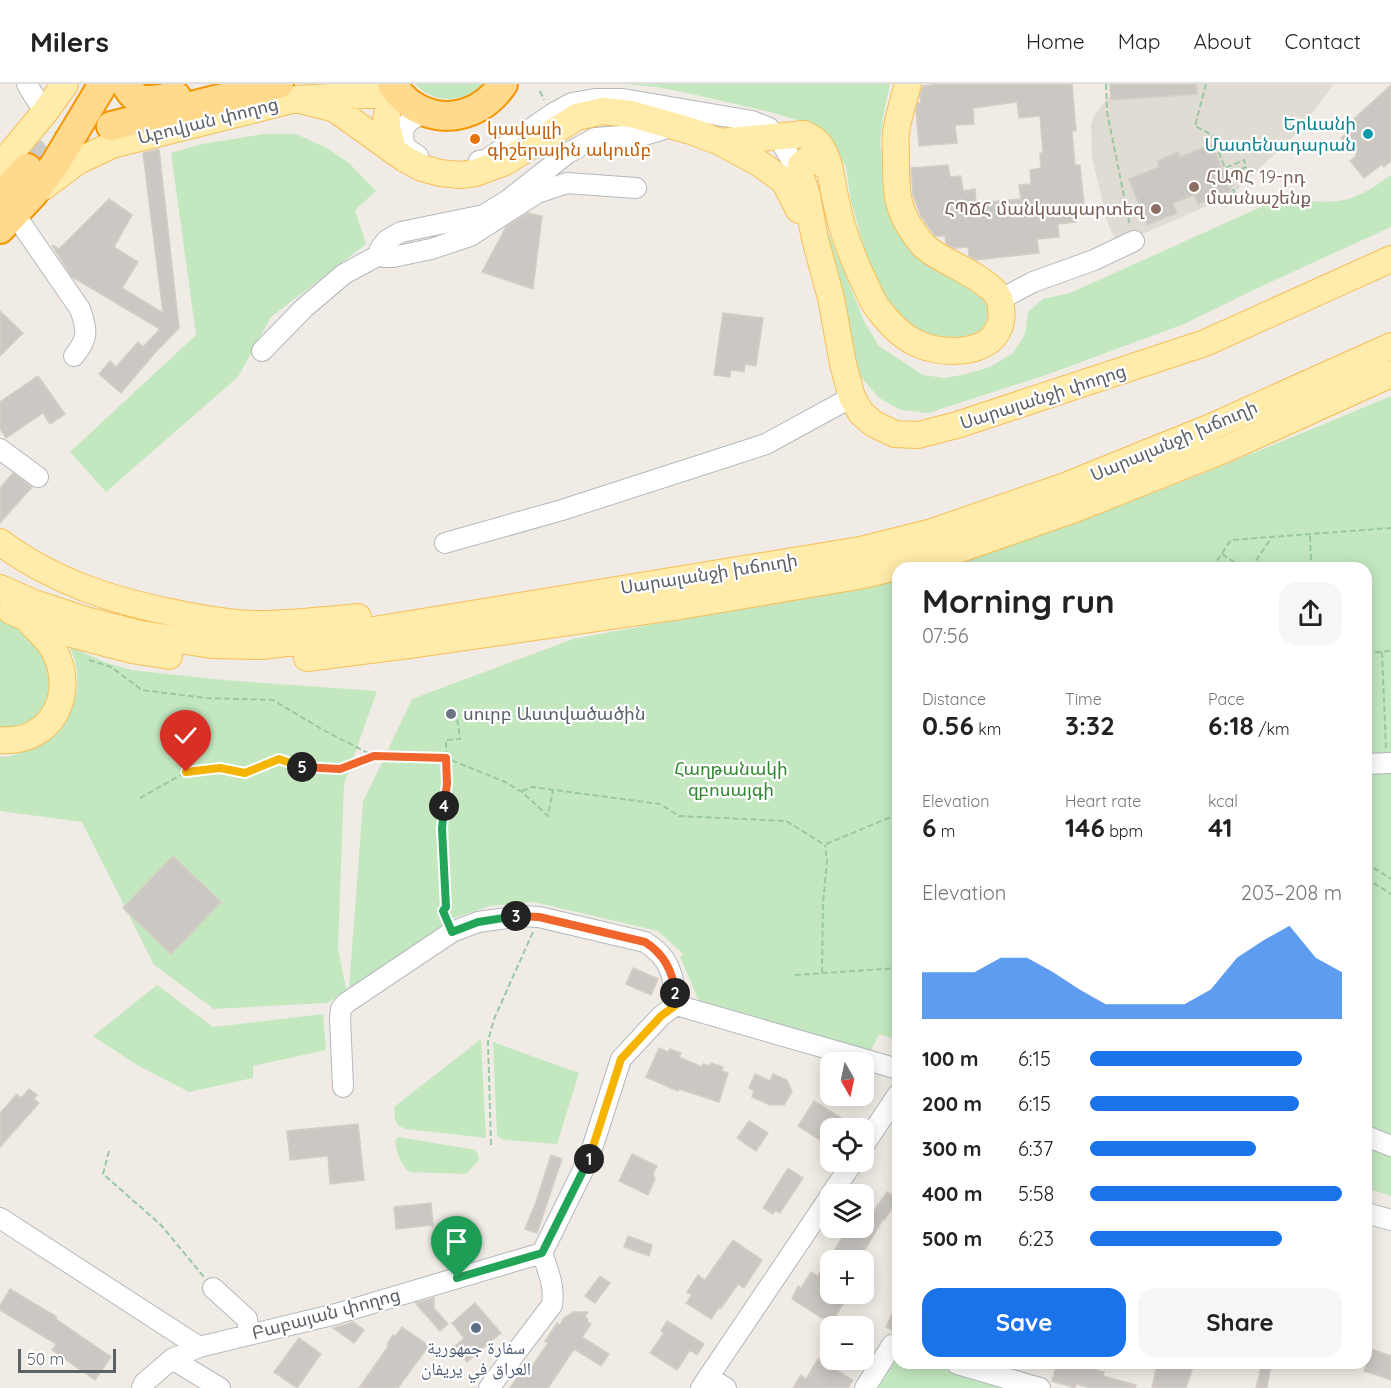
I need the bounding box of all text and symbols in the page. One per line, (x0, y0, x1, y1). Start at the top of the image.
text: Milers (30, 24, 109, 59)
text: Home (1026, 28, 1085, 54)
text: Map (1118, 28, 1161, 54)
text: About (1194, 28, 1252, 54)
text: Contact (1285, 28, 1361, 54)
street label: Աբովյան փողոց (135, 92, 281, 149)
place label: Երևանի Մատենադարան (1204, 112, 1356, 156)
place label: կավալլի գիշերային ակումբ (487, 117, 651, 161)
marker: Երևանի Մատենադարան (1361, 127, 1375, 141)
marker: կավալլի գիշերային ակումբ (468, 132, 482, 146)
place label: ՀԱՊՀ 19-րդ մասնաշենք (1206, 165, 1311, 209)
marker: ՀԱՊՀ 19-րդ մասնաշենք (1187, 180, 1201, 194)
place label: ՀՊՃՀ մանկապարտեզ (945, 197, 1145, 220)
marker: ՀՊՃՀ մանկապարտեզ (1149, 202, 1163, 216)
street label: Սարալանջի փողոց (957, 359, 1129, 434)
street label: Սարալանջի խճուղի (1087, 395, 1261, 486)
street label: Սարալանջի խճուղի (619, 548, 799, 599)
text: Morning run (922, 580, 1115, 621)
button: share (1279, 582, 1342, 645)
text: 07:56 (922, 623, 968, 648)
text: Distance (922, 689, 986, 709)
text: Time (1065, 689, 1102, 709)
text: Pace (1208, 689, 1244, 709)
place label: սուրբ Աստվածածին (463, 702, 646, 725)
marker: սուրբ Աստվածածին (444, 707, 458, 721)
text: 0.56 (922, 709, 974, 742)
text: 3:32 (1065, 709, 1115, 742)
text: 6:18 (1208, 709, 1254, 742)
pin (160, 710, 211, 772)
icon: check (169, 719, 202, 752)
text: km (974, 719, 1001, 739)
text: /km (1254, 719, 1290, 739)
pin: 5 (287, 752, 317, 782)
text: 5 (297, 757, 307, 777)
park label: Հաղթանակի զբոսայգի (674, 757, 788, 801)
pin: 4 (429, 791, 459, 821)
text: Elevation (922, 791, 989, 811)
text: Heart rate (1065, 791, 1141, 811)
text: kcal (1208, 791, 1238, 811)
text: 4 (439, 796, 449, 816)
text: 6 (922, 811, 936, 844)
text: 146 (1065, 811, 1105, 844)
text: 41 (1208, 811, 1233, 844)
text: m (936, 821, 955, 841)
text: bpm (1105, 821, 1143, 841)
text: Elevation (922, 880, 1006, 905)
text: 203–208 m (1241, 880, 1342, 905)
pin: 3 (501, 901, 531, 931)
text: 3 (512, 906, 520, 926)
pin: 2 (660, 978, 690, 1008)
text: 2 (670, 983, 680, 1003)
text: 100 m (922, 1046, 978, 1071)
text: 6:15 (1018, 1046, 1051, 1071)
north arrow (820, 1052, 874, 1106)
map controls (820, 1052, 874, 1370)
text: 200 m (922, 1091, 982, 1116)
text: 6:15 (1018, 1091, 1051, 1116)
button: locate (820, 1118, 874, 1172)
text: 300 m (922, 1136, 981, 1161)
text: 6:37 (1018, 1136, 1053, 1161)
pin: 1 (574, 1144, 604, 1174)
text: 1 (586, 1149, 592, 1169)
text: 400 m (922, 1181, 982, 1206)
text: 5:58 (1018, 1181, 1054, 1206)
button: layers (820, 1184, 874, 1238)
pin (431, 1216, 482, 1278)
icon: arrive (440, 1225, 473, 1258)
text: 500 m (922, 1226, 982, 1251)
text: 6:23 (1018, 1226, 1054, 1251)
button: + (820, 1250, 874, 1304)
street label: Բաբայան փողոց (249, 1283, 403, 1344)
button: Save (922, 1288, 1126, 1357)
button: Share (1138, 1288, 1342, 1357)
button: − (820, 1316, 874, 1370)
marker: سفارة جمهورية العراق في يريفان (469, 1321, 483, 1335)
place label: سفارة جمهورية العراق في يريفان (421, 1336, 531, 1384)
scale bar (18, 1346, 116, 1374)
text: 50 m (27, 1349, 64, 1369)

